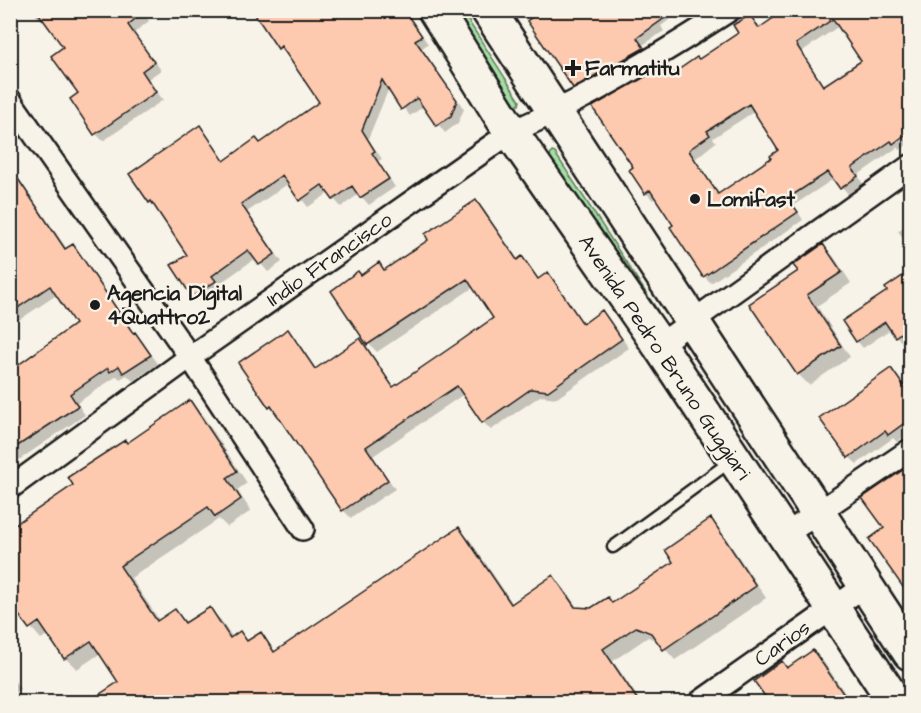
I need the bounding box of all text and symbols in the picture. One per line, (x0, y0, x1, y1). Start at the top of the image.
place label: Farmatitu (585, 54, 680, 83)
marker: Farmatitu (566, 61, 580, 75)
place label: Lomifast (707, 185, 796, 214)
marker: Lomifast (688, 192, 702, 206)
street label: Indio Francisco (261, 205, 398, 314)
street label: Avenida Pedro Bruno Guggiari (570, 229, 758, 487)
place label: Agencia Digital 4Quattro2 (107, 279, 243, 332)
marker: Agencia Digital 4Quattro2 (88, 298, 102, 312)
street label: Carios (748, 613, 816, 674)

